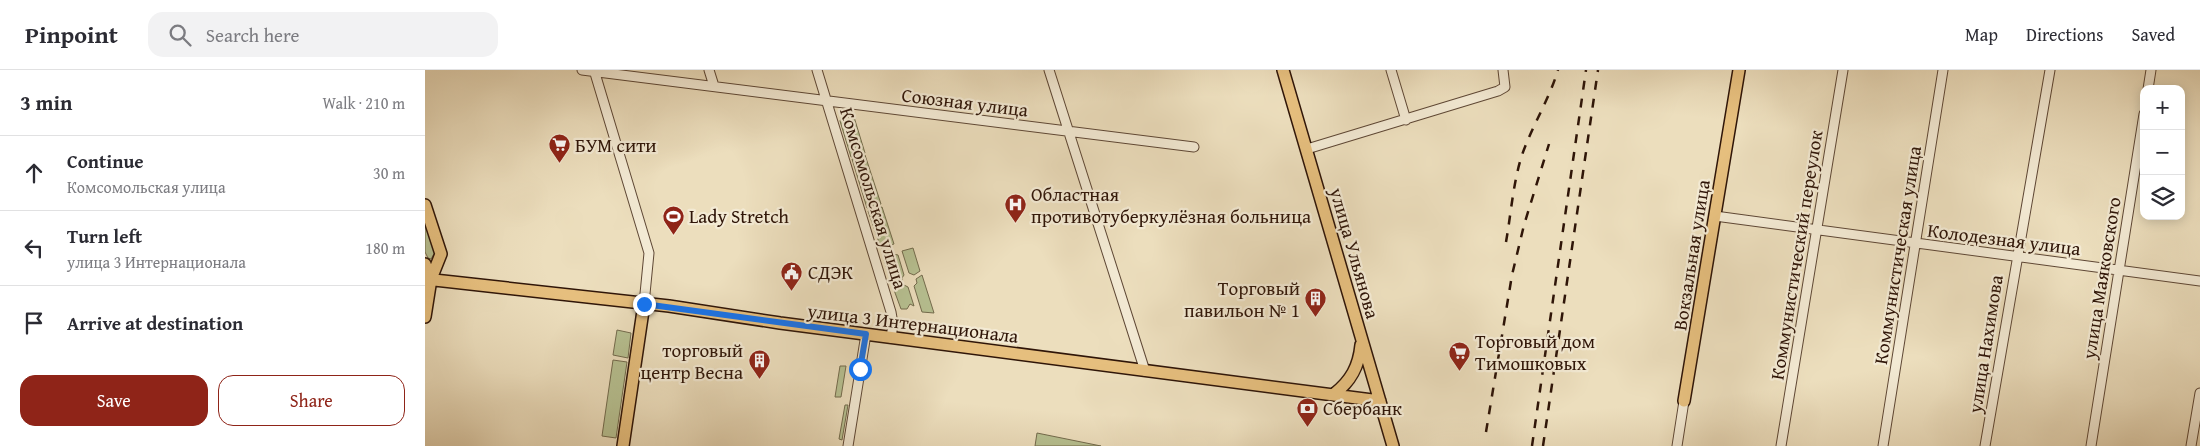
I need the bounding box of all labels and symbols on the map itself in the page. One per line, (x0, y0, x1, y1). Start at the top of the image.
street label: Союзная улица (900, 80, 1030, 124)
street label: Комсомольская улица (833, 104, 915, 292)
street label: Коммунистический переулок (1762, 128, 1830, 382)
place label: БУМ сити (575, 131, 657, 159)
supermarket icon: БУМ сити (547, 133, 571, 164)
street label: Коммунистическая улица (1866, 144, 1928, 366)
street label: Вокзальная улица (1665, 178, 1717, 332)
place label: Областная противотуберкулёзная больница (1031, 180, 1311, 230)
street label: улица Ульянова (1323, 183, 1387, 322)
hospital icon: Областная противотуберкулёзная больница (1003, 193, 1027, 224)
street label: улица Маяковского (2074, 195, 2128, 362)
place label: Lady Stretch (689, 202, 789, 230)
sports icon: Lady Stretch (661, 204, 685, 235)
street label: Колодезная улица (1926, 216, 2082, 262)
place label: СДЭК (808, 258, 853, 286)
public building icon: СДЭК (780, 260, 804, 291)
street label: улица Нахимова (1960, 273, 2010, 416)
place label: Торговый павильон № 1 (1184, 274, 1300, 324)
building icon: Торговый павильон № 1 (1304, 287, 1328, 318)
route end (633, 293, 656, 316)
street label: улица 3 Интернационала (805, 296, 1020, 350)
place label: Торговый дом Тимошковых (1475, 327, 1595, 377)
place label: торговый центр Весна (640, 336, 743, 386)
supermarket icon: Торговый дом Тимошковых (1447, 340, 1471, 371)
building icon: торговый центр Весна (747, 349, 771, 380)
route start (849, 358, 872, 381)
place label: Сбербанк (1323, 394, 1402, 422)
bank icon: Сбербанк (1295, 396, 1319, 427)

